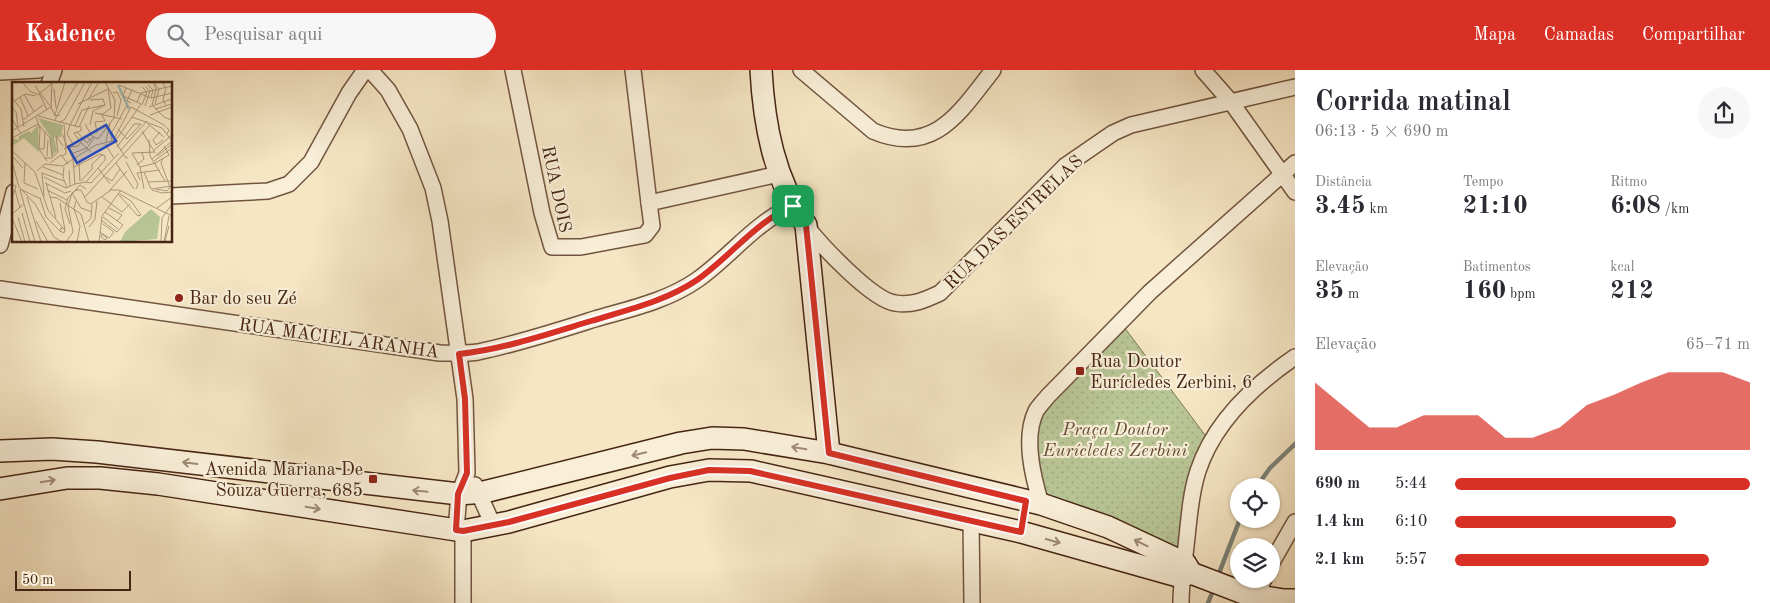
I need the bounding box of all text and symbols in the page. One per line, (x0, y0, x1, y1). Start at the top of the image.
search box (146, 13, 496, 58)
icon: search (164, 21, 192, 49)
text: Kadence (25, 23, 116, 47)
text: Pesquisar aqui (204, 26, 323, 45)
text: Mapa (1474, 26, 1516, 44)
text: Camadas (1544, 26, 1614, 44)
text: Compartilhar (1642, 26, 1745, 44)
inset map (12, 82, 172, 242)
button: share (1698, 87, 1750, 139)
text: Corrida matinal (1315, 89, 1511, 117)
text: 06:13 · 5 × 690 m (1315, 124, 1448, 140)
street label: RUA DOIS (538, 144, 574, 234)
street label: RUA DAS ESTRELAS (941, 152, 1086, 293)
text: Distância (1315, 175, 1372, 189)
text: Tempo (1463, 175, 1503, 189)
text: Ritmo (1610, 175, 1647, 189)
pin (772, 185, 814, 227)
icon: arrive (779, 192, 807, 220)
text: 3.45 (1315, 194, 1366, 219)
text: 21:10 (1463, 194, 1528, 219)
text: 6:08 (1610, 194, 1661, 219)
text: km (1366, 202, 1388, 216)
text: /km (1661, 202, 1689, 216)
text: Elevação (1315, 260, 1369, 274)
text: Batimentos (1463, 260, 1531, 274)
text: kcal (1610, 260, 1634, 274)
text: 35 (1315, 279, 1344, 304)
text: 160 (1463, 279, 1506, 304)
text: 212 (1610, 279, 1654, 304)
text: m (1344, 287, 1359, 301)
text: bpm (1506, 287, 1536, 301)
place label: Bar do seu Zé (189, 290, 297, 308)
marker: Bar do seu Zé (173, 292, 185, 304)
street label: RUA MACIEL ARANHA (237, 316, 440, 362)
text: Elevação (1315, 337, 1376, 353)
text: 65–71 m (1686, 337, 1750, 353)
place label: Rua Doutor Eurícledes Zerbini, 6 (1090, 353, 1252, 392)
marker: Rua Doutor Eurícledes Zerbini, 6 (1074, 365, 1086, 377)
park label: Praça Doutor Eurícledes Zerbini (1042, 421, 1187, 460)
one-way arrow (792, 443, 808, 453)
one-way arrow (632, 449, 648, 459)
one-way arrow (182, 458, 198, 468)
place label: Avenida Mariana De Souza Guerra, 685 (204, 461, 363, 500)
marker: Avenida Mariana De Souza Guerra, 685 (367, 473, 379, 485)
one-way arrow (40, 475, 56, 485)
text: 690 m (1315, 476, 1360, 492)
text: 5:44 (1395, 476, 1427, 492)
map controls (1230, 478, 1280, 588)
button: locate (1230, 478, 1280, 528)
one-way arrow (413, 486, 429, 495)
one-way arrow (305, 503, 321, 513)
text: 1.4 km (1315, 514, 1364, 530)
text: 6:10 (1395, 514, 1427, 530)
one-way arrow (1045, 537, 1061, 547)
one-way arrow (1133, 537, 1148, 547)
button: layers (1230, 538, 1280, 588)
text: 2.1 km (1315, 552, 1364, 568)
text: 5:57 (1395, 552, 1427, 568)
scale bar (15, 568, 131, 591)
text: 50 m (22, 573, 53, 587)

